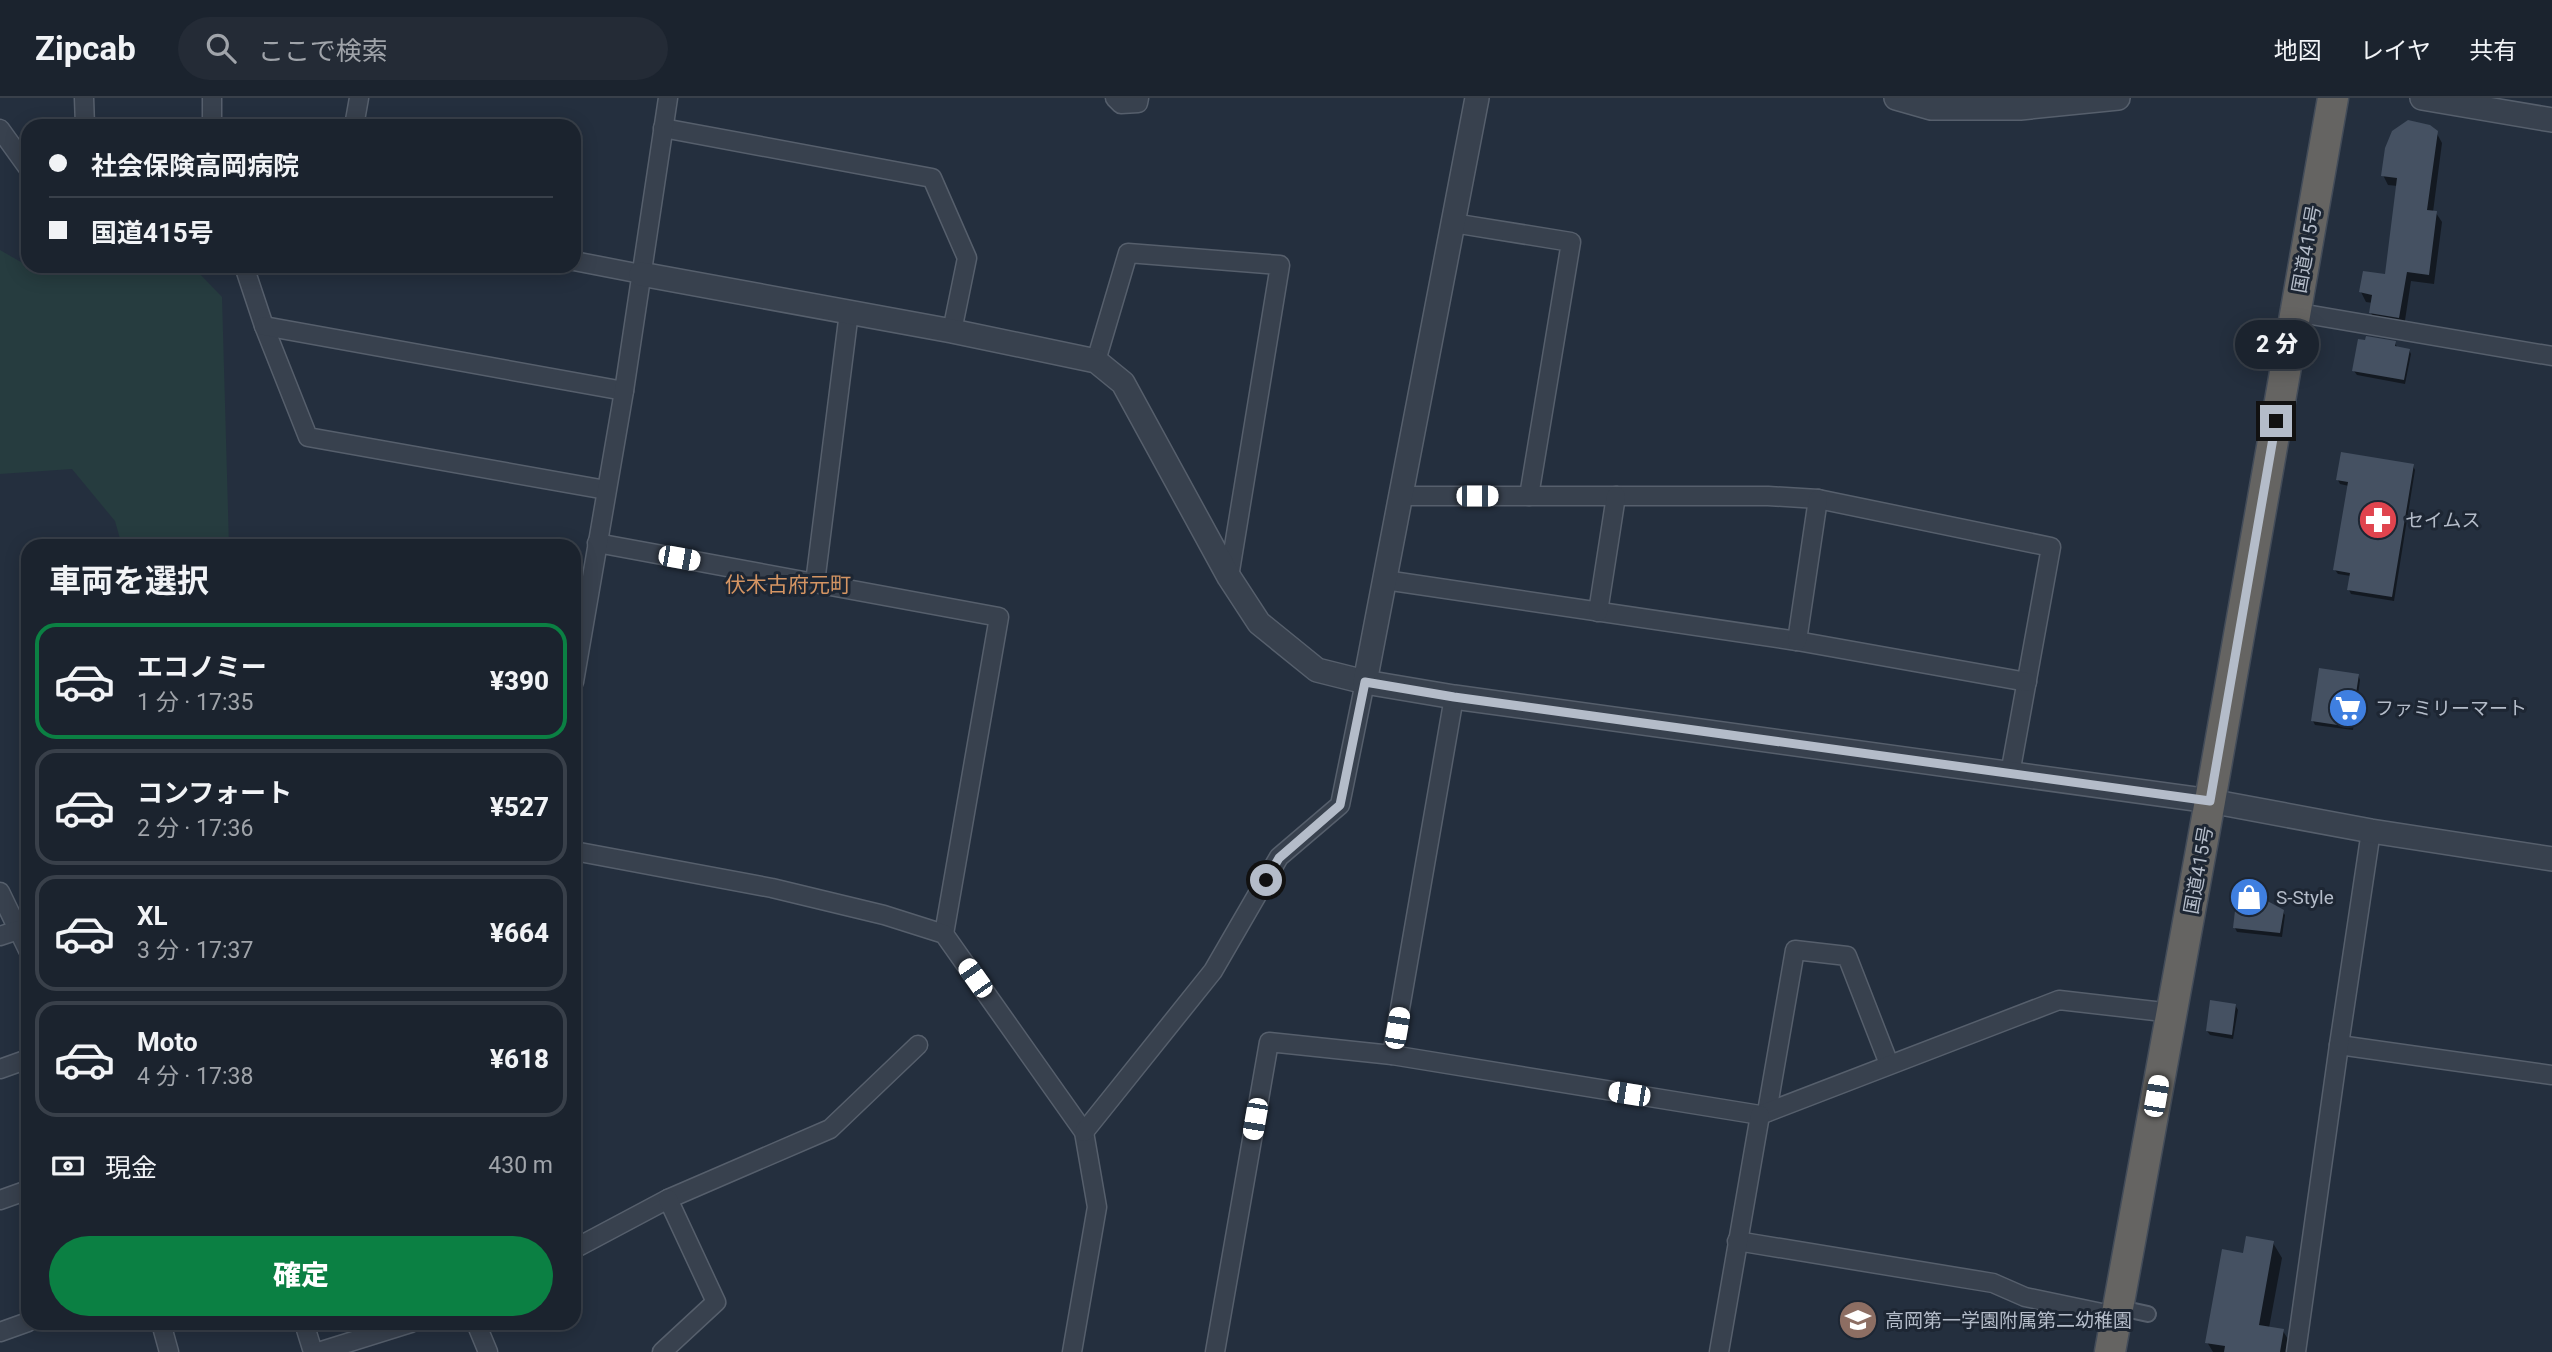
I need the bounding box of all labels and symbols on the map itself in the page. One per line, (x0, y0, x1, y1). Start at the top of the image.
street label: 国道415号 (2287, 203, 2326, 295)
callout: 2 分 (2234, 320, 2318, 368)
route end (2260, 405, 2292, 437)
car (1457, 486, 1499, 507)
pharmacy icon: セイムス (2357, 499, 2399, 541)
place label: セイムス (2405, 509, 2481, 532)
car (657, 544, 702, 572)
district label: 伏木古府元町 (725, 573, 851, 597)
supermarket icon: ファミリーマート (2327, 687, 2369, 729)
place label: ファミリーマート (2375, 697, 2527, 720)
street label: 国道415号 (2179, 824, 2218, 916)
route start (1250, 864, 1282, 896)
shop icon: S-Style (2228, 876, 2270, 918)
place label: S-Style (2276, 886, 2334, 909)
car (955, 955, 996, 1001)
car (1384, 1005, 1411, 1051)
car (2143, 1073, 2170, 1119)
car (1607, 1080, 1652, 1108)
car (1242, 1096, 1269, 1142)
school or university icon: 高岡第一学園附属第二幼稚園 (1837, 1299, 1879, 1341)
place label: 高岡第一学園附属第二幼稚園 (1885, 1309, 2132, 1332)

